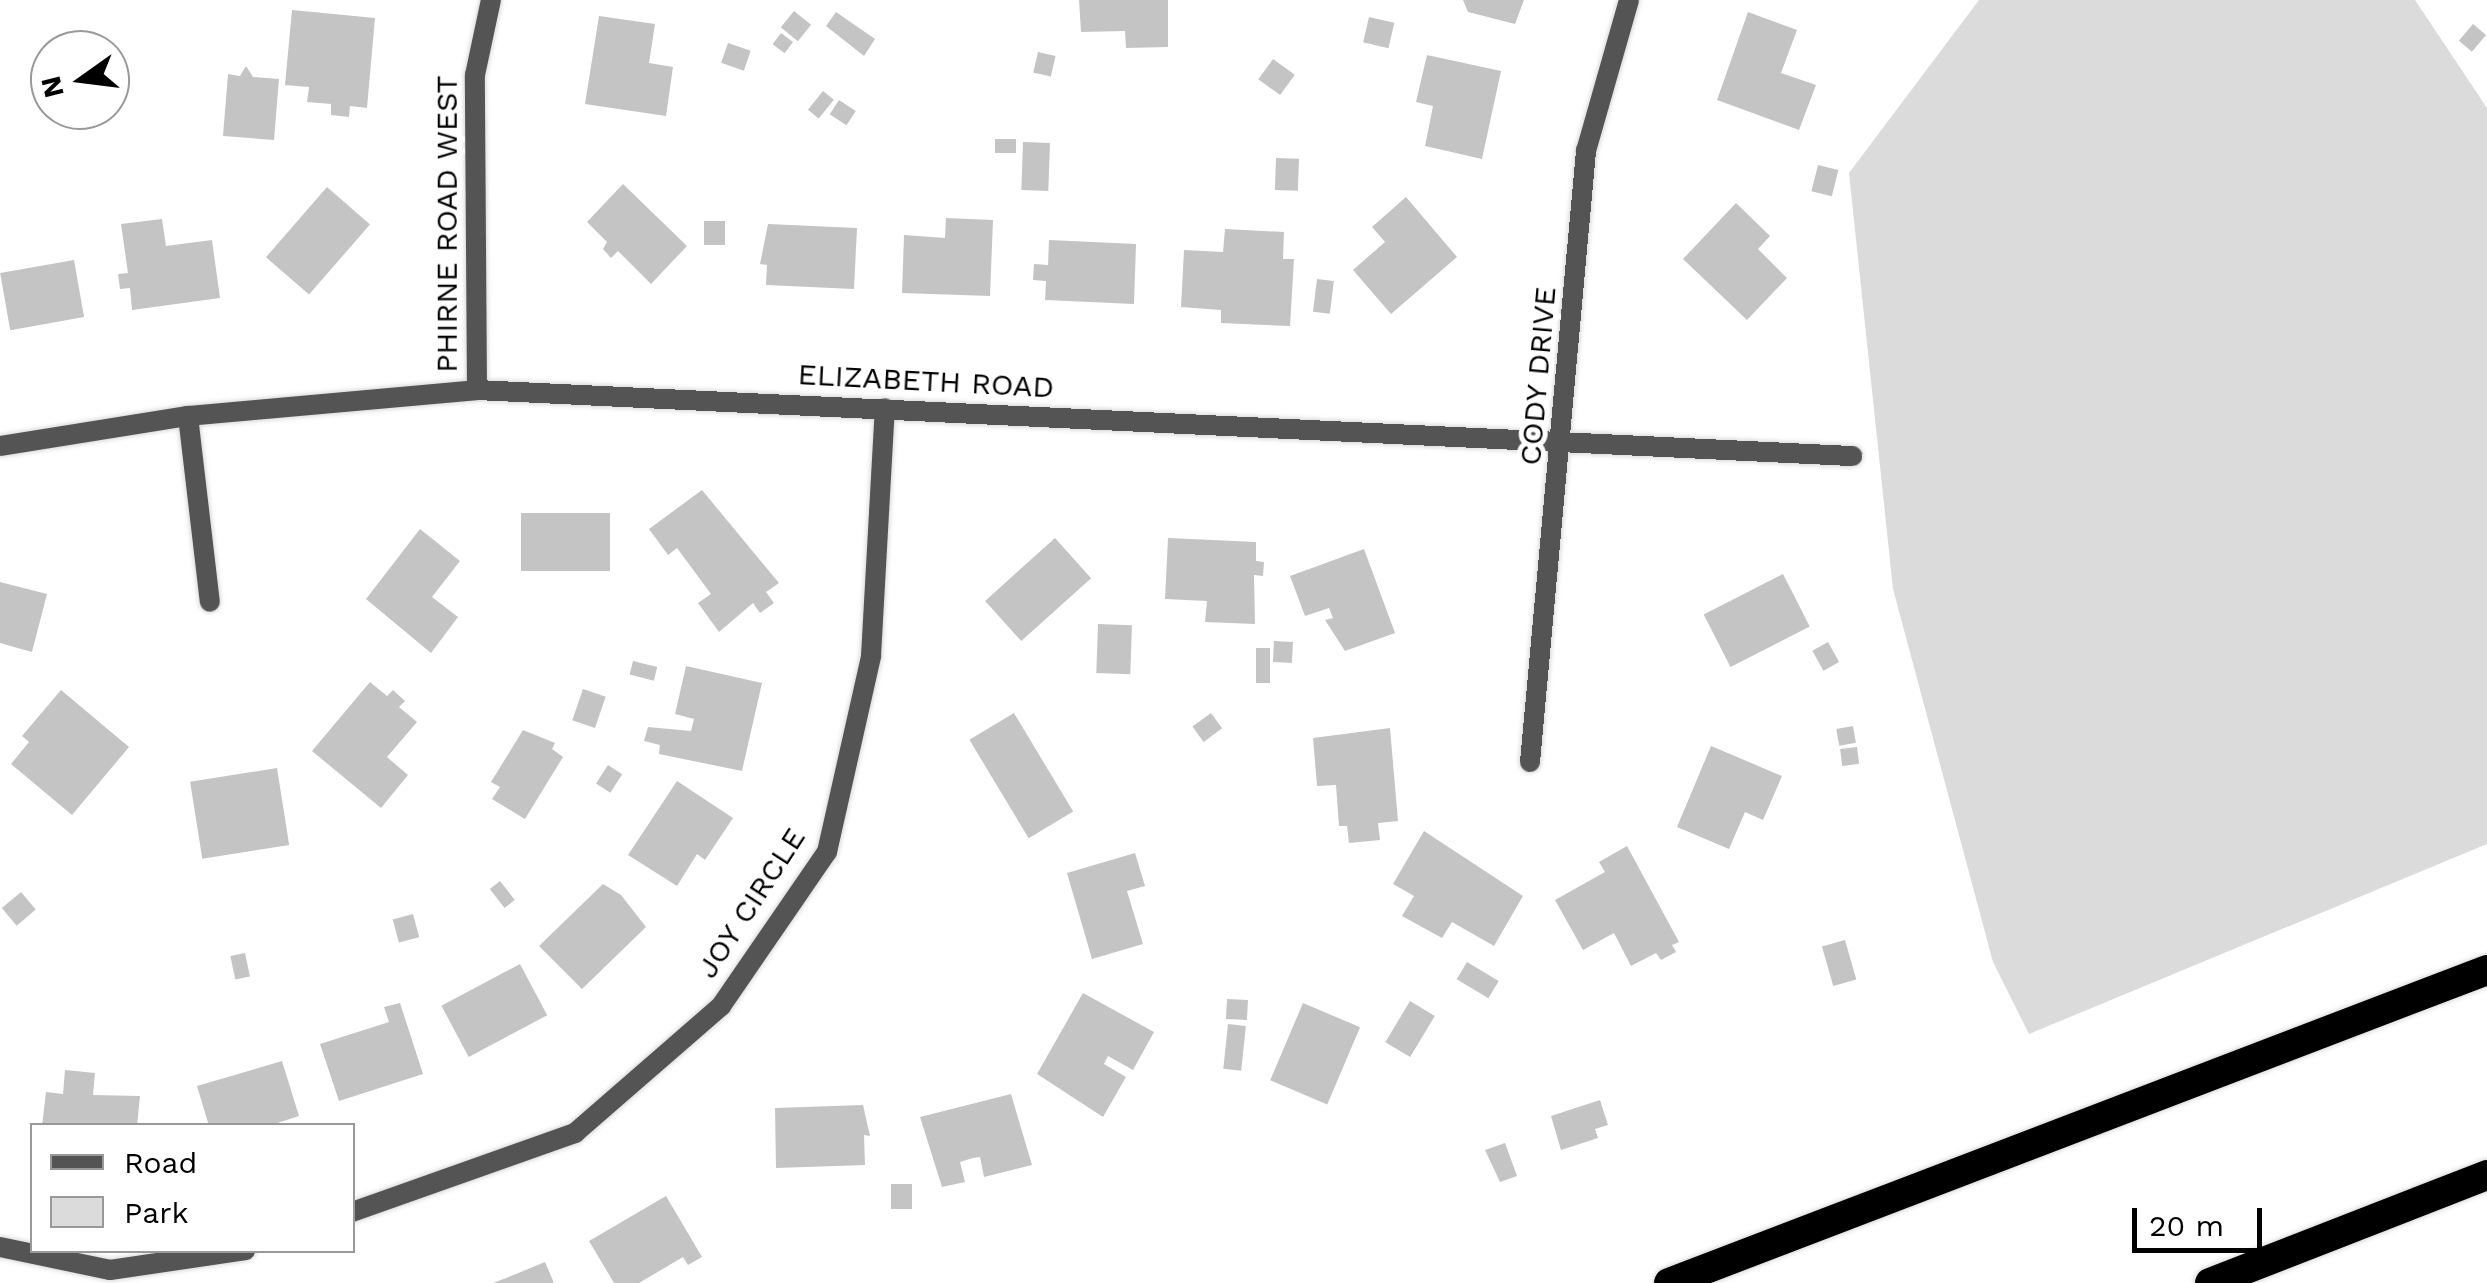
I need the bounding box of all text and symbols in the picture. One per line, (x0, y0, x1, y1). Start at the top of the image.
north arrow (30, 30, 130, 130)
text: N (34, 73, 71, 101)
street label: PHIRNE ROAD WEST (429, 75, 465, 373)
street label: CODY DRIVE (1512, 285, 1564, 467)
street label: ELIZABETH ROAD (797, 356, 1055, 406)
street label: JOY CIRCLE (689, 821, 813, 985)
legend (30, 1123, 355, 1253)
text: Road (124, 1145, 197, 1180)
scale bar (2137, 1188, 2267, 1250)
text: Park (124, 1195, 189, 1230)
text: 20 m (2149, 1208, 2224, 1243)

